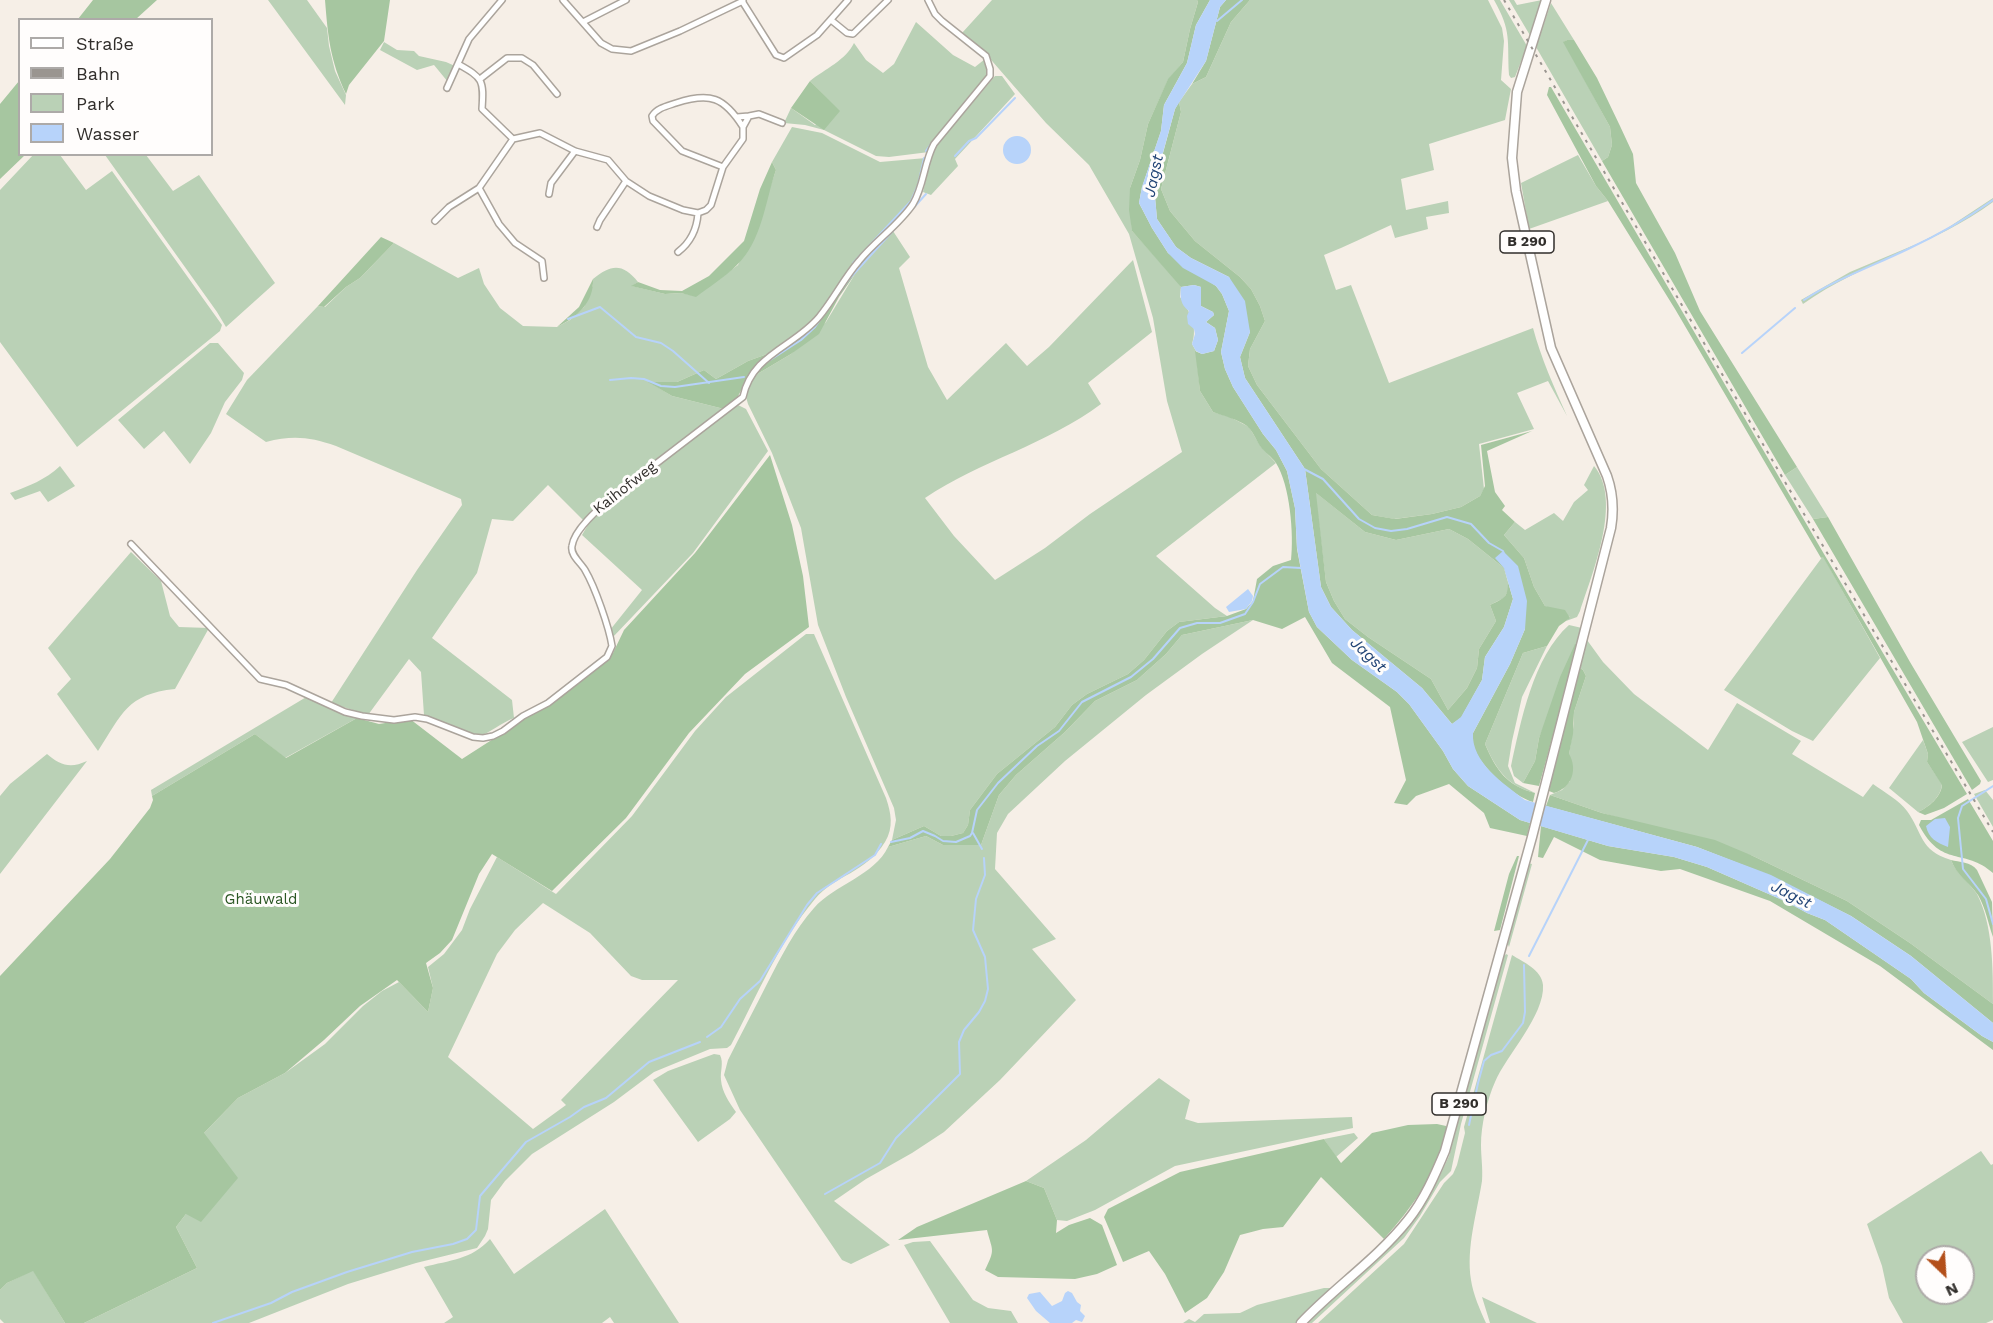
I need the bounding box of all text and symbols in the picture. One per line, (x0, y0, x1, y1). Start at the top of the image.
legend (18, 18, 213, 156)
text: Straße (76, 33, 134, 54)
text: Bahn (76, 63, 120, 84)
text: Park (76, 93, 115, 114)
text: Wasser (76, 123, 139, 144)
water label: Jagst (1140, 153, 1168, 199)
road number: B 290 (1500, 231, 1554, 253)
street label: Kaihofweg (590, 458, 660, 518)
water label: Jagst (1346, 633, 1390, 677)
water label: Jagst (1768, 877, 1814, 913)
park label: Ghäuwald (225, 891, 297, 909)
road number: B 290 (1432, 1093, 1486, 1115)
north arrow (1915, 1245, 1975, 1305)
text: N (1943, 1279, 1961, 1301)

